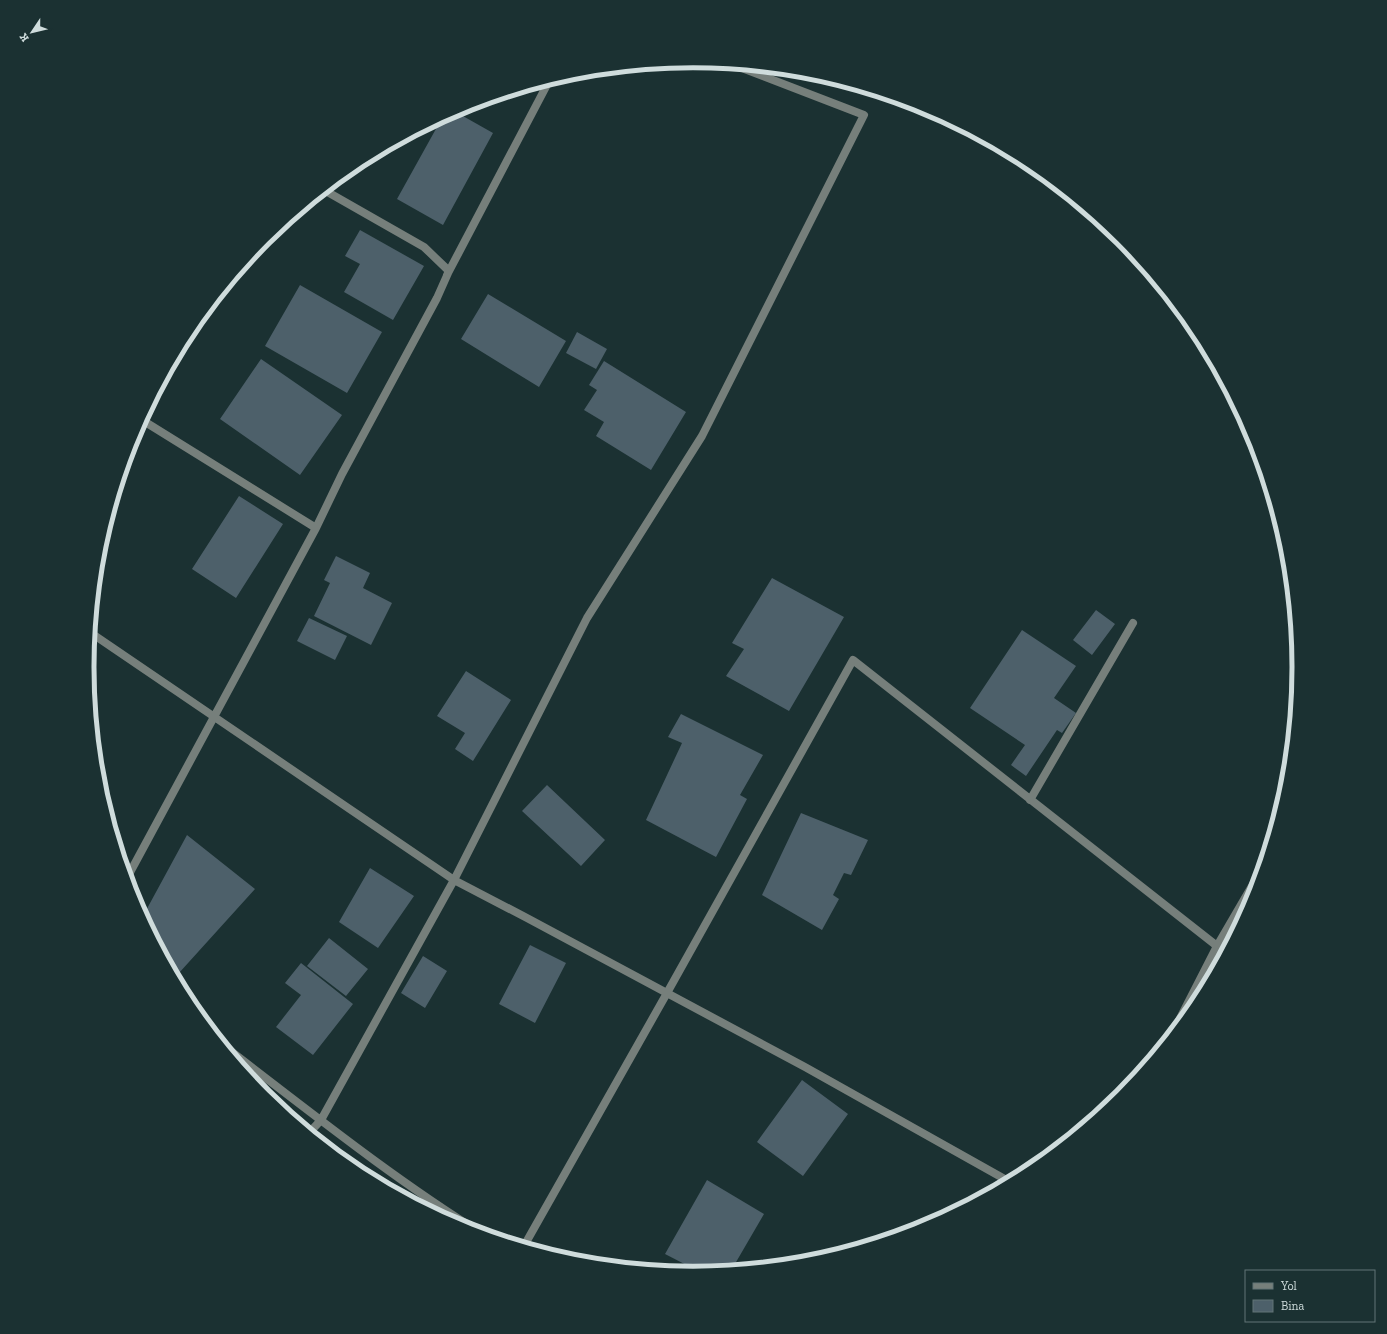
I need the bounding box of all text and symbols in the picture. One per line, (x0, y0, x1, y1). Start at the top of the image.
north arrow (12, 12, 52, 52)
text: K (16, 30, 32, 44)
legend (1245, 1270, 1375, 1322)
text: Yol (1280, 1279, 1297, 1293)
text: Bina (1281, 1299, 1304, 1313)

